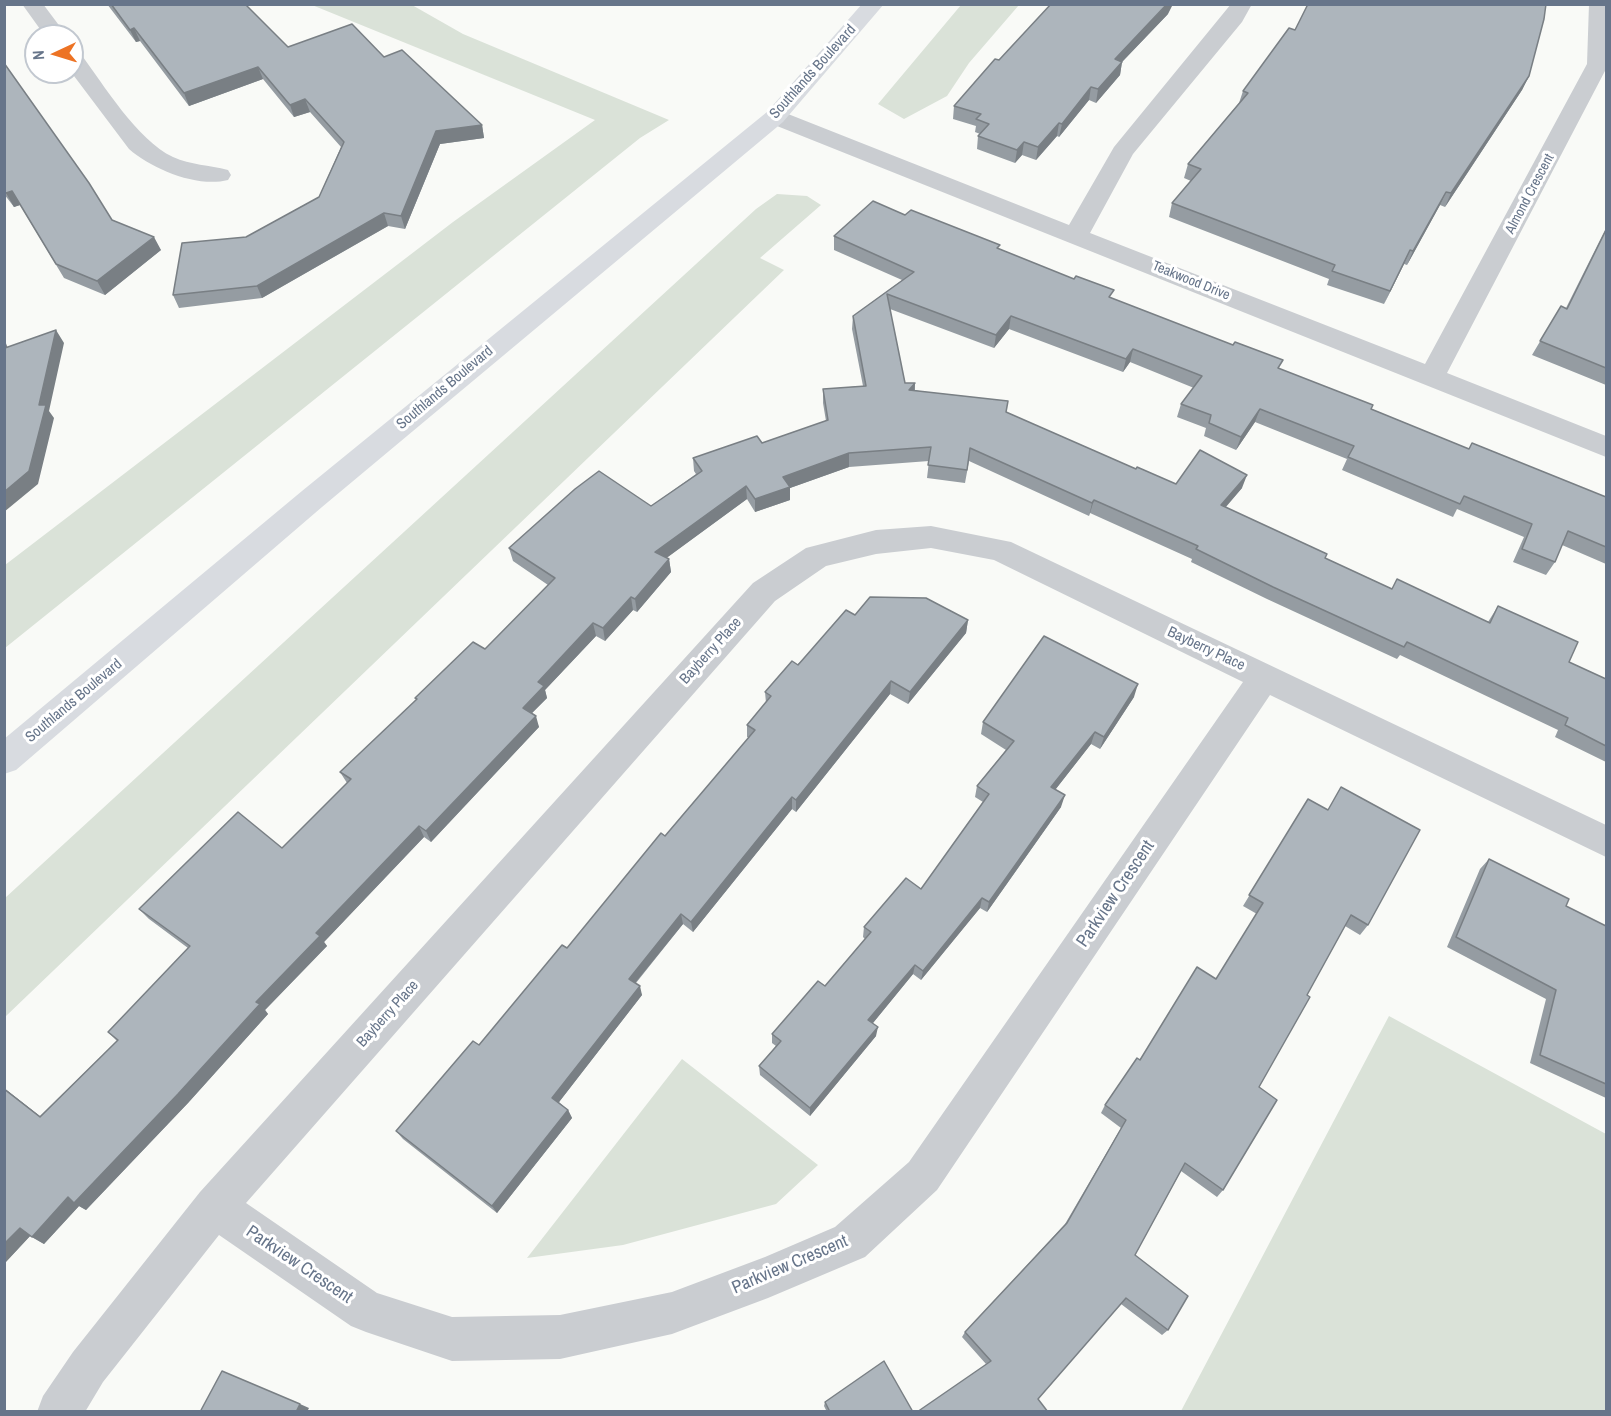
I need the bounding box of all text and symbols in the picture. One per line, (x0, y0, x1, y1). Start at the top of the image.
street label: Southlands Boulevard (766, 21, 860, 123)
north arrow (24, 24, 84, 84)
text: N (27, 50, 49, 61)
street label: Almond Crescent (1502, 151, 1558, 237)
street label: Teakwood Drive (1150, 258, 1232, 304)
street label: Southlands Boulevard (393, 342, 497, 434)
street label: Bayberry Place (676, 614, 746, 688)
street label: Bayberry Place (1164, 623, 1248, 675)
street label: Southlands Boulevard (22, 655, 126, 747)
street label: Parkview Crescent (1072, 837, 1160, 951)
street label: Bayberry Place (353, 977, 423, 1051)
street label: Parkview Crescent (242, 1221, 356, 1309)
street label: Parkview Crescent (729, 1231, 851, 1299)

